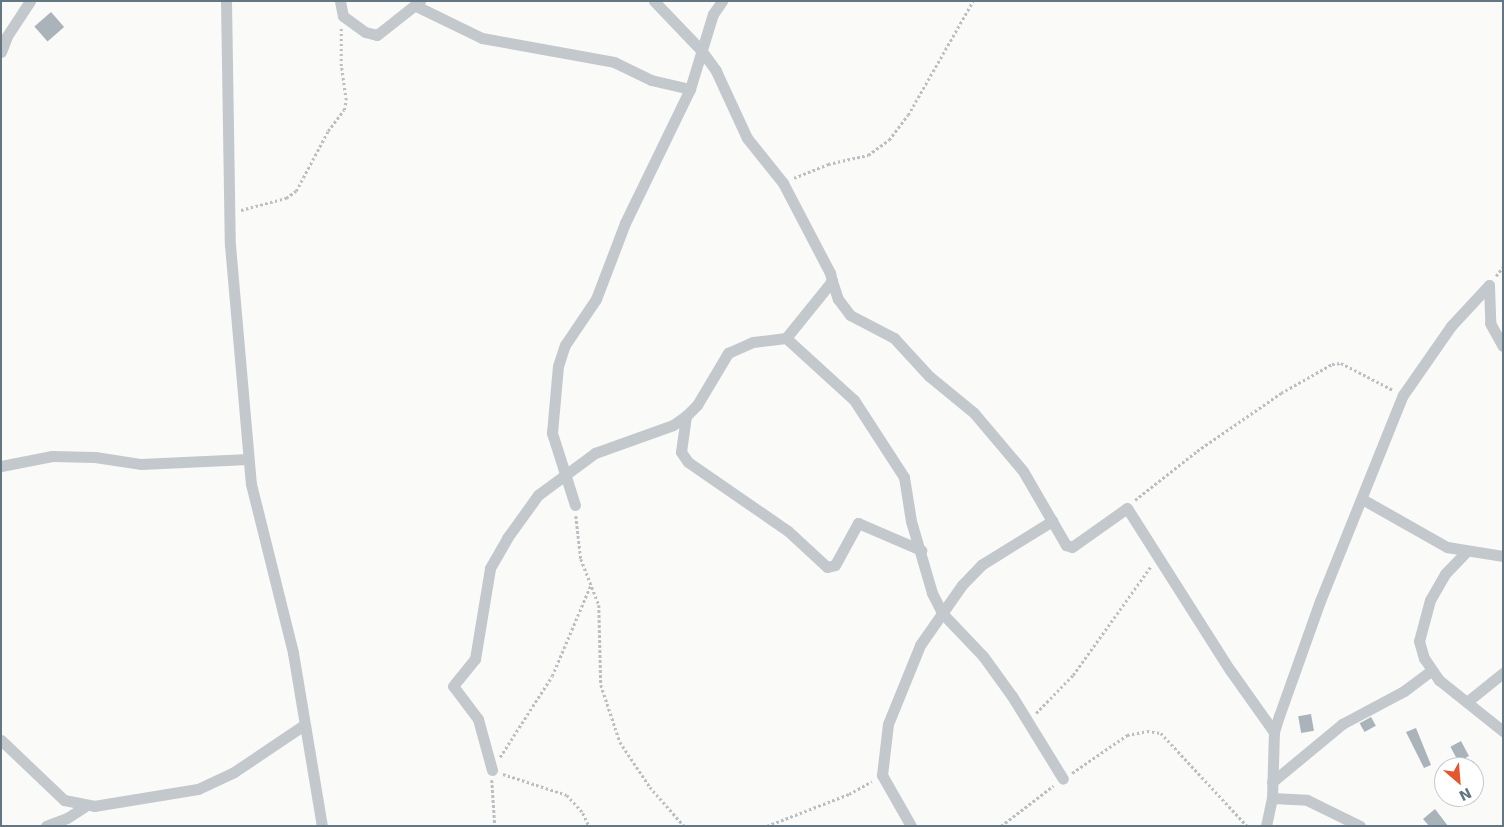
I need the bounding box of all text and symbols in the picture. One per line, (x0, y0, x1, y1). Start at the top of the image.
north arrow (1434, 757, 1484, 807)
text: N (1457, 785, 1474, 804)

